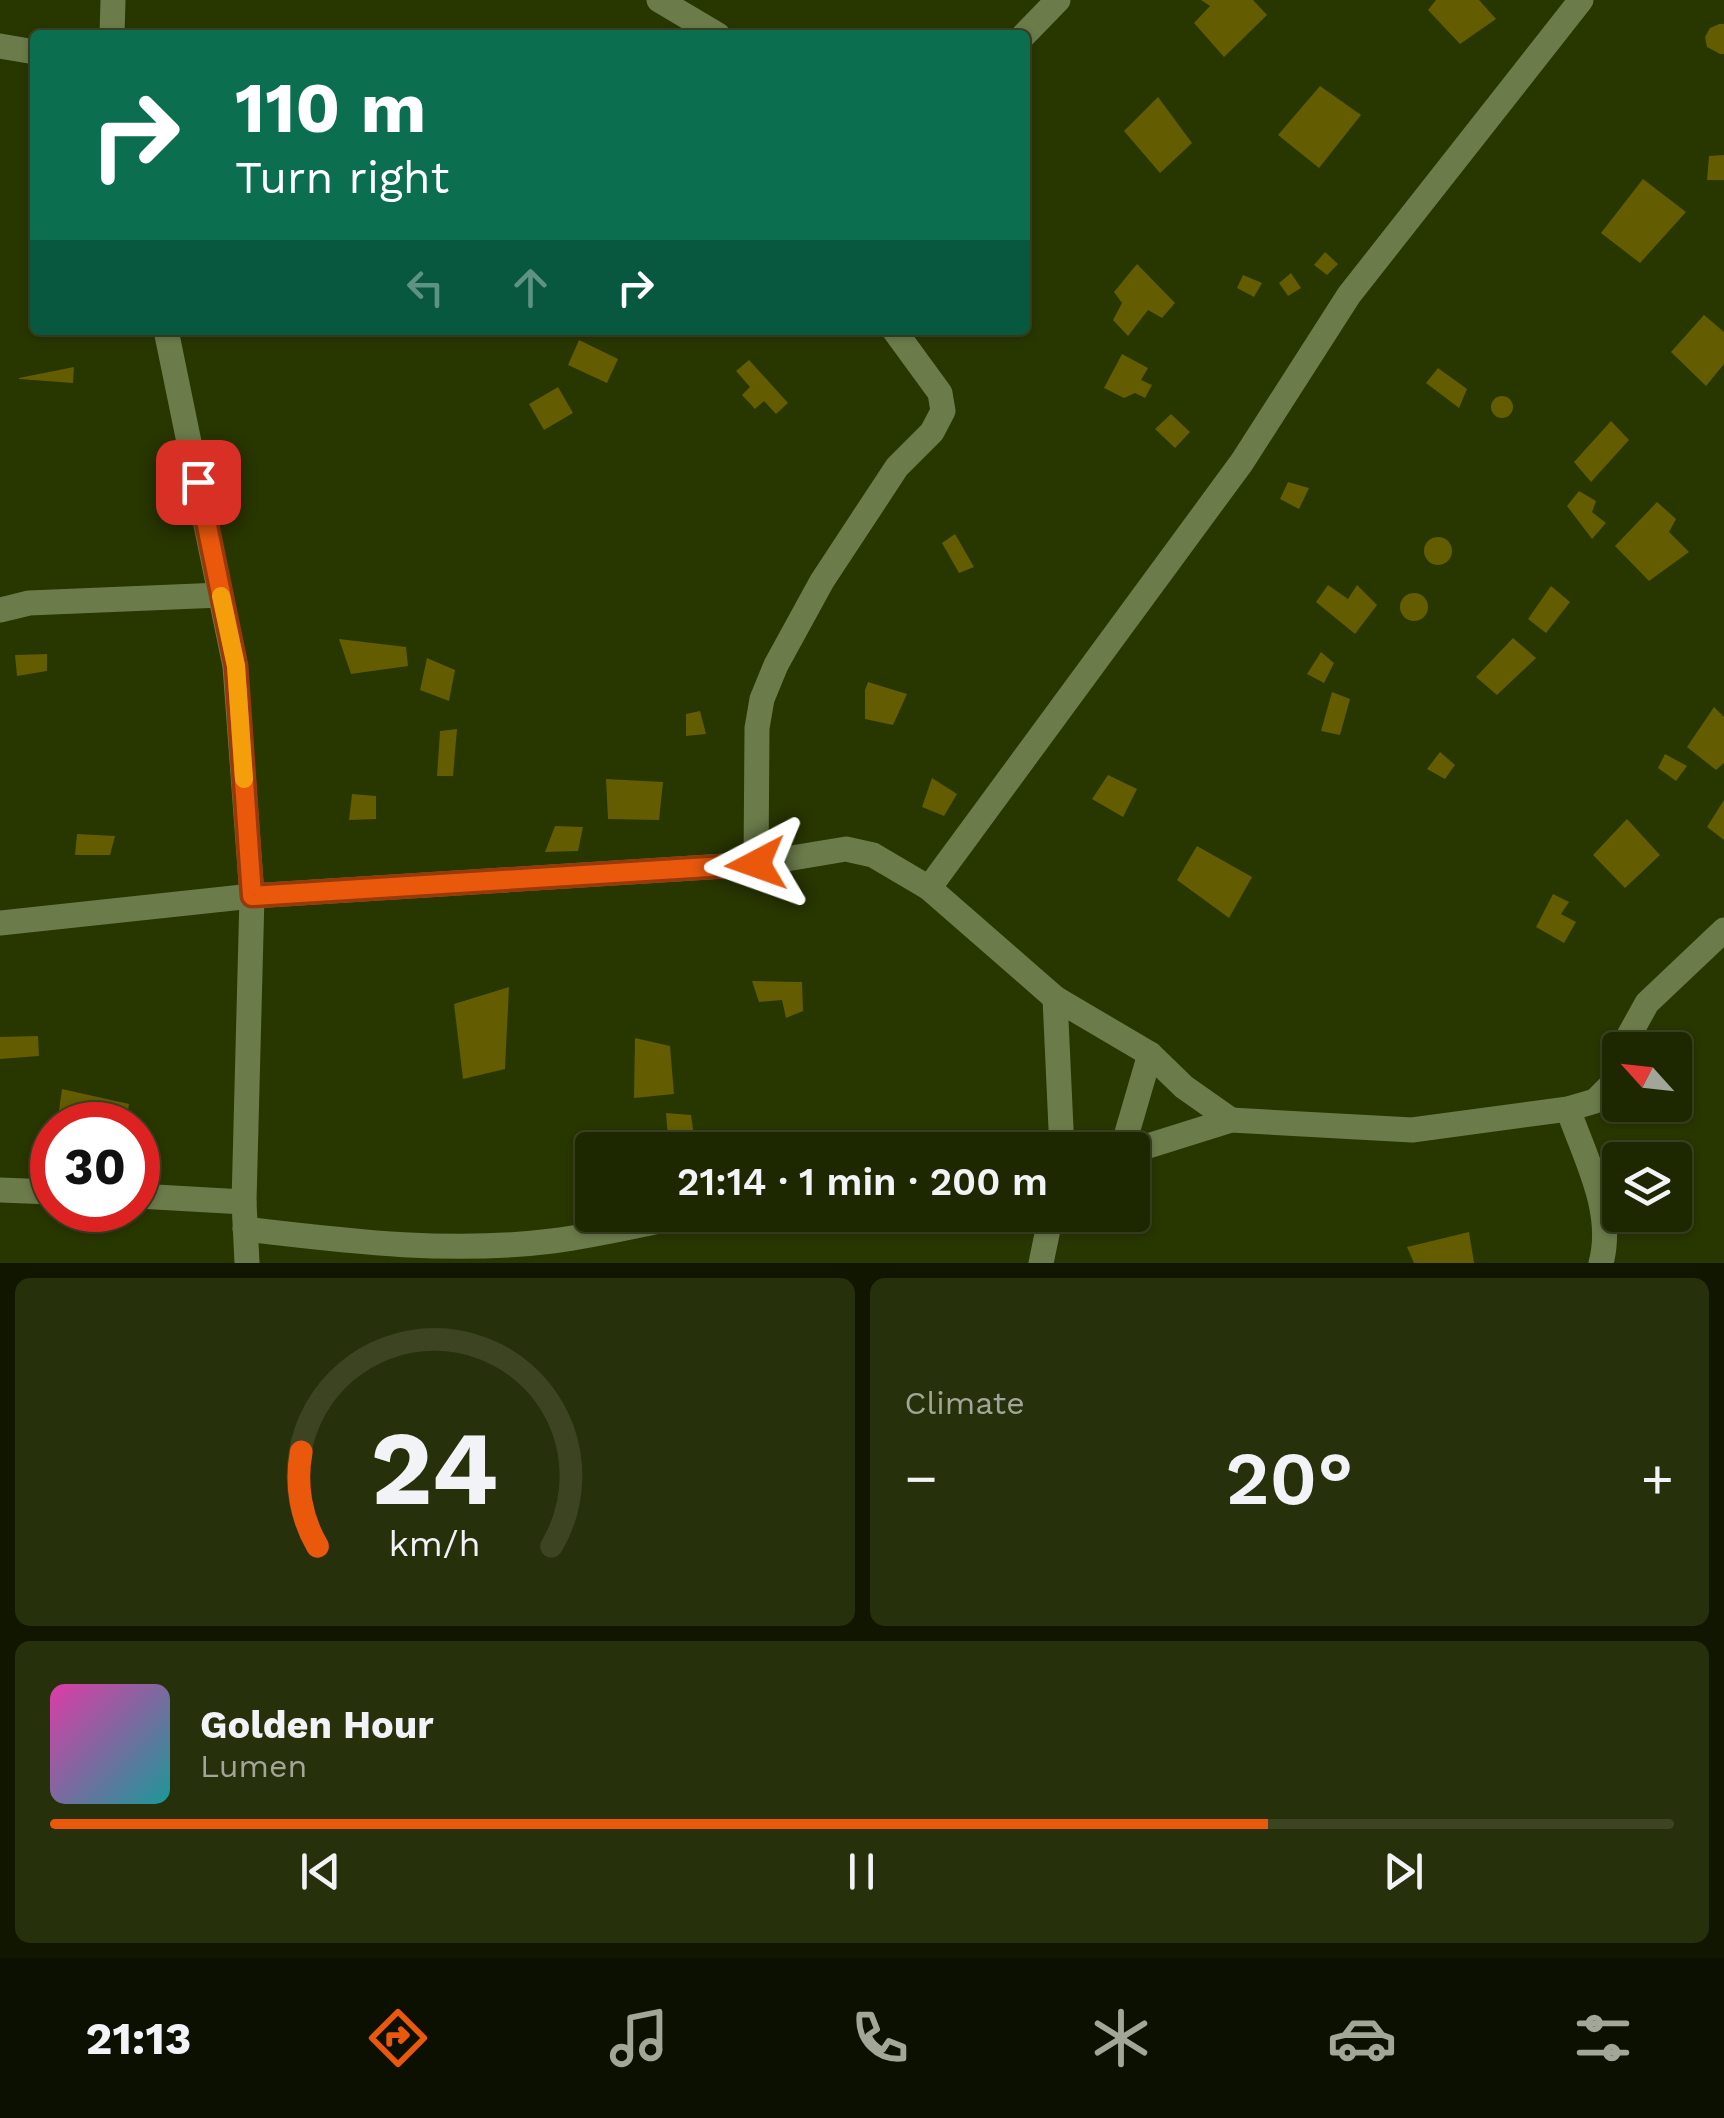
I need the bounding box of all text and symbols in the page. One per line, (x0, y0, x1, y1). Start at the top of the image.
text: 110 m (235, 67, 426, 149)
icon: right (70, 70, 200, 200)
text: Turn right (235, 151, 449, 204)
icon: left (398, 260, 453, 315)
icon: ahead (503, 260, 558, 315)
icon: right (608, 260, 663, 315)
pin (156, 440, 241, 525)
icon: arrive (171, 455, 226, 510)
position arrow (704, 812, 808, 916)
north arrow (1602, 1032, 1692, 1122)
map controls (1602, 1032, 1692, 1232)
speed limit sign: 30 (30, 1102, 160, 1232)
button: layers (1602, 1142, 1692, 1232)
text: 21:14 · 1 min · 200 m (677, 1160, 1048, 1204)
text: Climate (905, 1384, 1025, 1422)
text: 24 (371, 1407, 499, 1529)
text: 20° (1225, 1434, 1353, 1522)
text: − (905, 1446, 938, 1510)
text: + (1641, 1446, 1674, 1510)
text: km/h (389, 1523, 481, 1565)
text: Golden Hour (200, 1703, 434, 1747)
text: Lumen (200, 1747, 307, 1785)
icon: previous (293, 1844, 348, 1899)
icon: pause (834, 1844, 889, 1899)
icon: next (1376, 1844, 1431, 1899)
icon: directions (363, 2003, 433, 2073)
icon: music (604, 2003, 674, 2073)
icon: phone (845, 2003, 915, 2073)
icon: climate (1086, 2003, 1156, 2073)
icon: car (1327, 2003, 1397, 2073)
icon: filters (1568, 2003, 1638, 2073)
text: 21:13 (86, 2012, 191, 2065)

